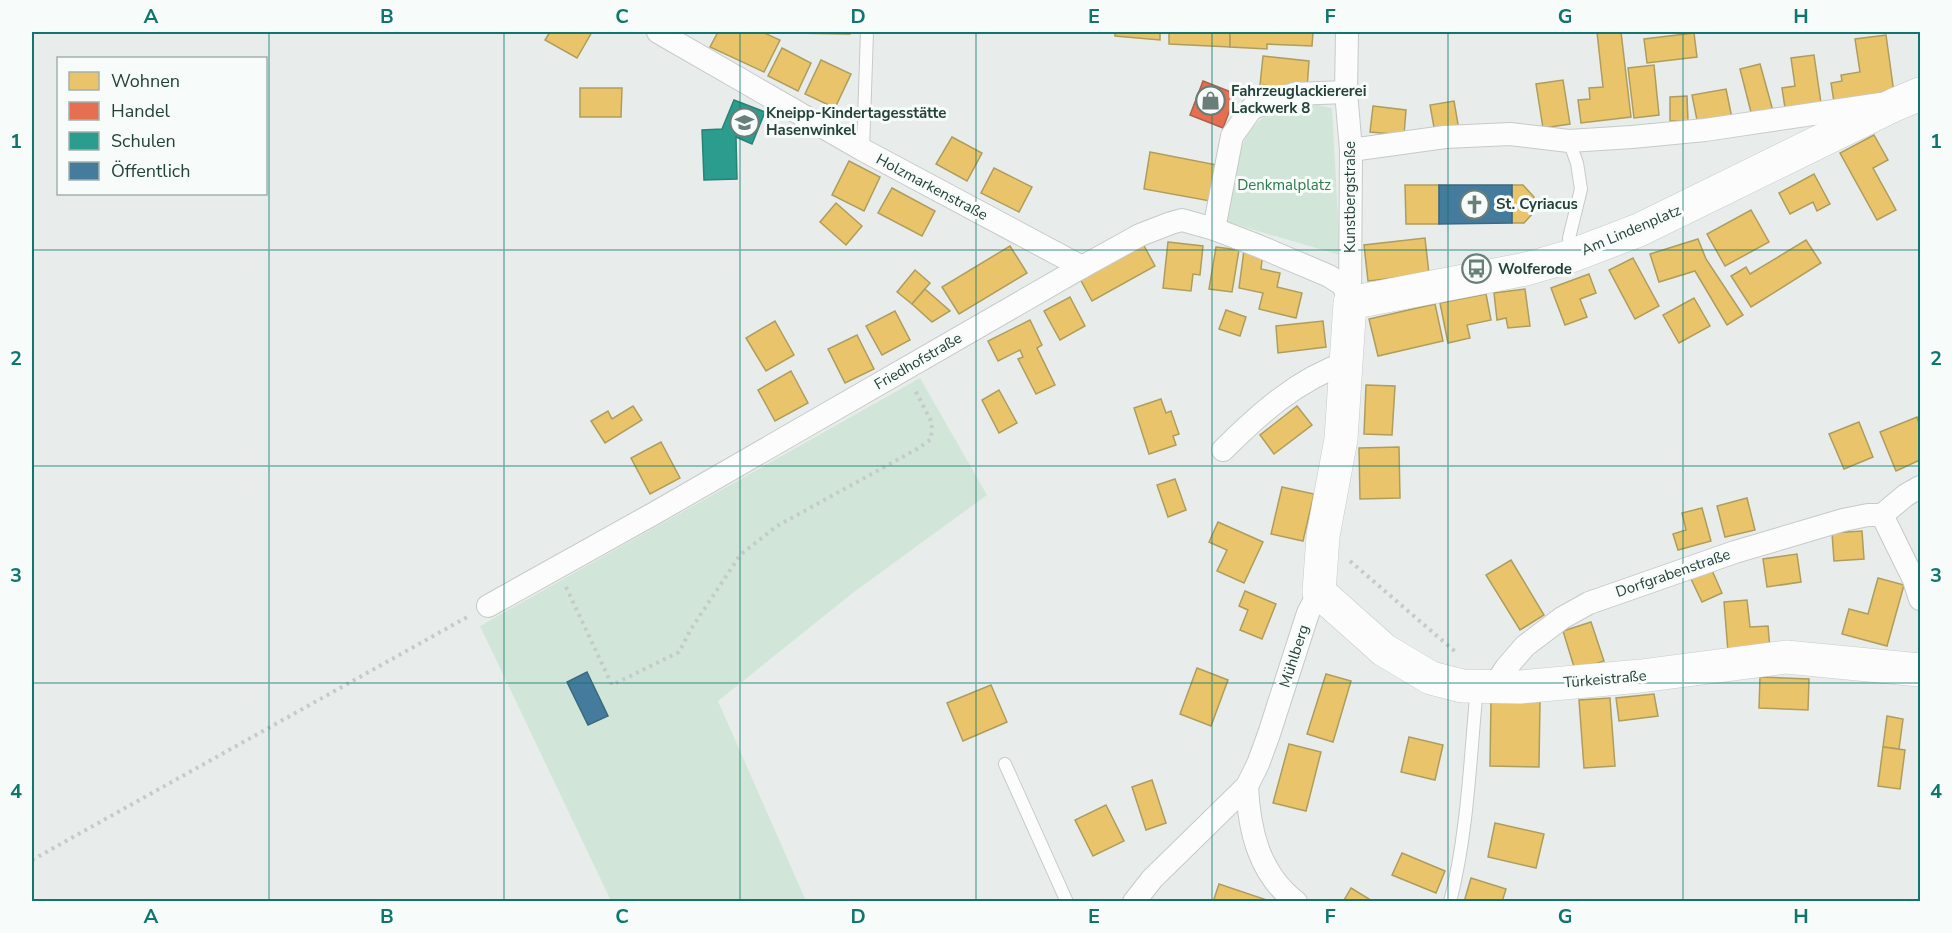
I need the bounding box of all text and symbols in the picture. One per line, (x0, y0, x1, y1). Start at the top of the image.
text: A (144, 3, 159, 30)
text: B (380, 3, 394, 30)
text: C (615, 3, 629, 30)
text: D (850, 3, 866, 30)
text: E (1088, 3, 1100, 30)
text: F (1324, 3, 1336, 30)
text: G (1558, 3, 1572, 30)
text: H (1793, 3, 1809, 30)
legend (57, 57, 267, 195)
text: Wohnen (111, 69, 180, 93)
place label: Fahrzeuglackiererei Lackwerk 8 (1231, 81, 1367, 118)
shop icon: Fahrzeuglackiererei Lackwerk 8 (1194, 84, 1226, 116)
text: Handel (111, 99, 171, 123)
place label: Kneipp-Kindertagesstätte Hasenwinkel (766, 103, 946, 140)
school or university icon: Kneipp-Kindertagesstätte Hasenwinkel (729, 106, 761, 138)
text: 1 (10, 128, 22, 155)
text: 1 (1930, 128, 1942, 155)
text: Schulen (111, 129, 176, 153)
street label: Kunstbergstraße (1340, 141, 1360, 253)
street label: Holzmarkenstraße (873, 149, 991, 225)
text: Öffentlich (111, 159, 190, 183)
park label: Denkmalplatz (1237, 175, 1331, 195)
church icon: St. Cyriacus (1459, 188, 1491, 220)
place label: St. Cyriacus (1496, 194, 1578, 214)
street label: Am Lindenplatz (1578, 200, 1684, 260)
bus stop icon: Wolferode (1461, 253, 1493, 285)
place label: Wolferode (1498, 259, 1572, 279)
street label: Friedhofstraße (870, 328, 966, 394)
text: 2 (10, 345, 22, 372)
text: 2 (1930, 345, 1942, 372)
street label: Dorfgrabenstraße (1613, 544, 1733, 602)
text: 3 (10, 562, 22, 589)
text: 3 (1930, 562, 1942, 589)
street label: Mühlberg (1274, 622, 1314, 690)
street label: Türkeistraße (1563, 665, 1647, 693)
text: 4 (10, 778, 22, 805)
text: 4 (1930, 778, 1942, 805)
text: A (144, 903, 159, 930)
text: B (380, 903, 394, 930)
text: C (615, 903, 629, 930)
text: D (850, 903, 866, 930)
text: E (1088, 903, 1100, 930)
text: F (1324, 903, 1336, 930)
text: G (1558, 903, 1572, 930)
text: H (1793, 903, 1809, 930)

